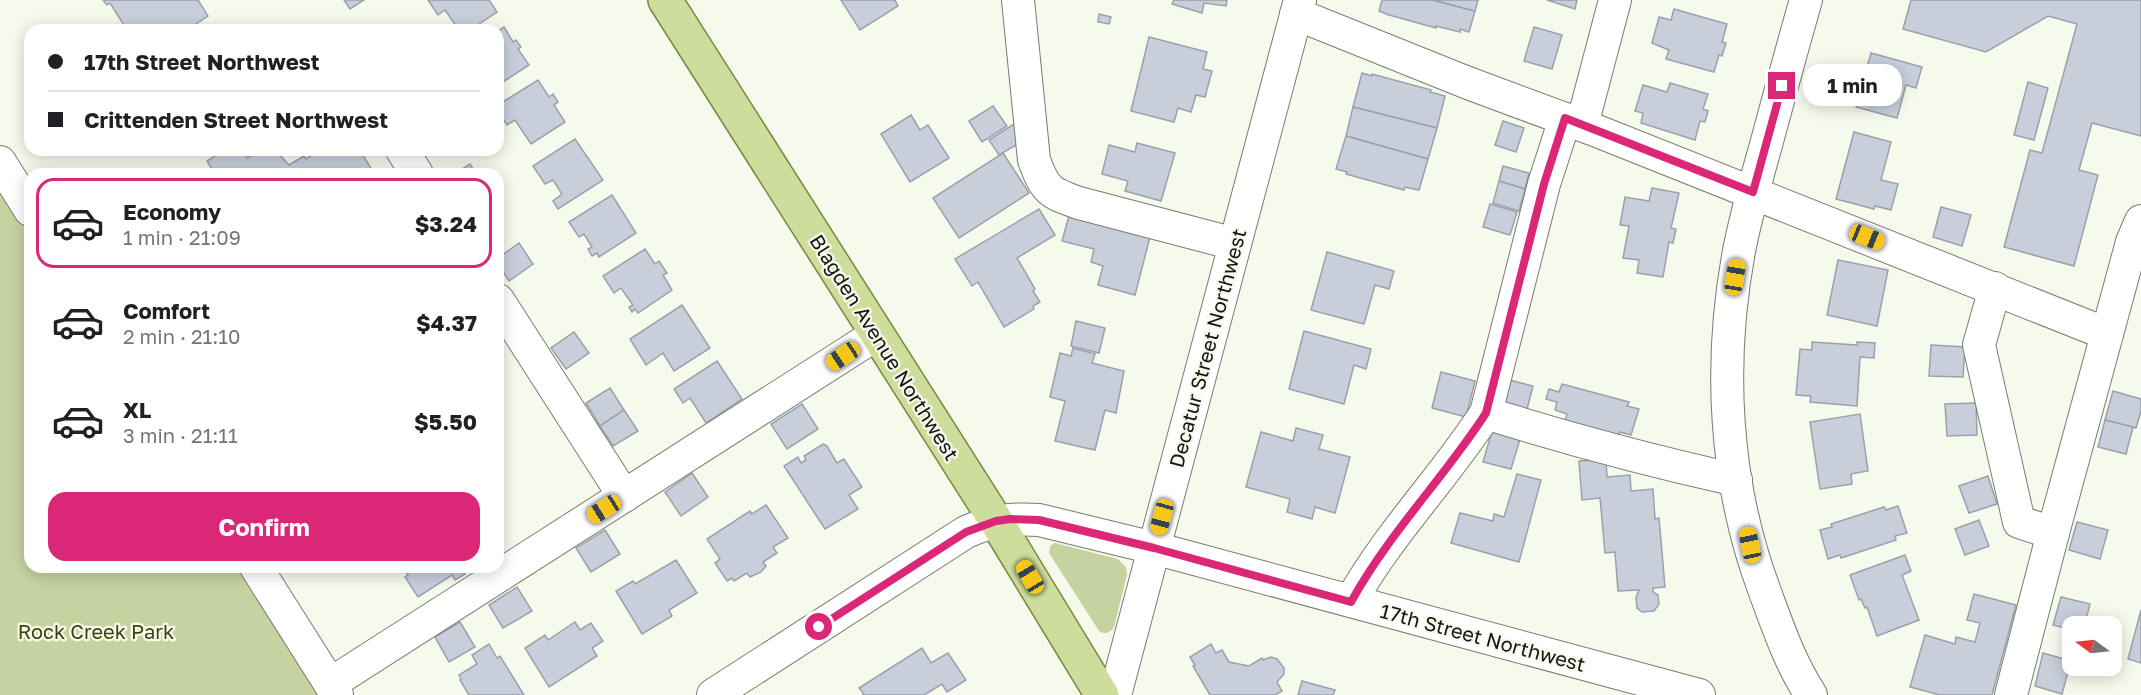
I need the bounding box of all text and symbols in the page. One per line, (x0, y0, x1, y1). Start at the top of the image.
text: 17th Street Northwest (84, 48, 320, 75)
callout: 1 min (1803, 65, 1902, 107)
route end (1768, 72, 1795, 99)
text: 1 min (1827, 73, 1878, 97)
text: Crittenden Street Northwest (84, 106, 388, 133)
icon: car (51, 196, 105, 250)
text: Economy (123, 198, 221, 225)
text: $3.24 (415, 210, 477, 237)
car (1847, 222, 1887, 252)
text: 1 min · 21:09 (123, 225, 241, 249)
street label: Decatur Street Northwest (1164, 226, 1250, 470)
street label: Blagden Avenue Northwest (805, 230, 965, 464)
car (1723, 258, 1747, 296)
icon: car (51, 295, 105, 349)
text: Comfort (123, 297, 210, 324)
text: $4.37 (416, 309, 477, 336)
text: 2 min · 21:10 (123, 324, 240, 348)
car (823, 339, 863, 373)
icon: car (51, 394, 105, 448)
text: XL (123, 396, 151, 423)
text: $5.50 (414, 408, 477, 435)
text: 3 min · 21:11 (123, 423, 238, 447)
button: Confirm (48, 492, 480, 561)
car (584, 492, 624, 526)
car (1149, 497, 1175, 537)
car (1737, 526, 1763, 564)
car (1013, 557, 1047, 597)
street label: 17th Street Northwest (1378, 598, 1588, 676)
route start (805, 613, 832, 640)
north arrow (2062, 616, 2122, 676)
map controls (2062, 616, 2122, 676)
park label: Rock Creek Park (18, 619, 174, 643)

